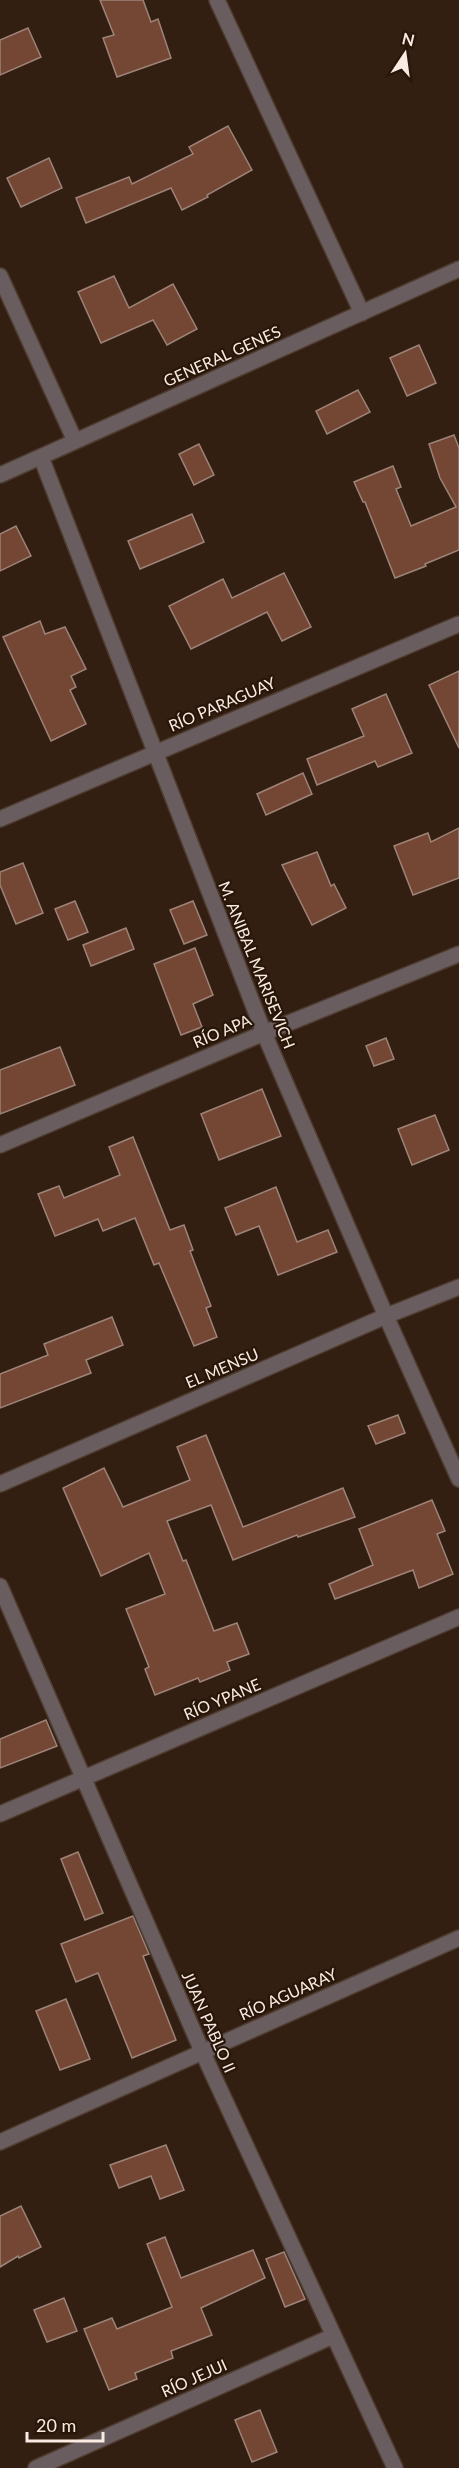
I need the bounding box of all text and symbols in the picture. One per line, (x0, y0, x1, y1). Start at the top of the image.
north arrow (375, 24, 435, 84)
text: N (400, 28, 417, 50)
street label: GENERAL GENES (160, 321, 283, 390)
street label: RÍO PARAGUAY (165, 672, 278, 735)
street label: M. ANIBAL MARISEVICH (215, 878, 300, 1051)
street label: RÍO APA (190, 1010, 254, 1051)
street label: EL MENSU (182, 1344, 261, 1391)
street label: RÍO YPANE (180, 1674, 263, 1723)
street label: RÍO AGUARAY (236, 1963, 340, 2024)
street label: JUAN PABLO II (179, 1968, 240, 2075)
street label: RÍO JEJUI (158, 2355, 230, 2400)
scale bar (27, 2405, 104, 2443)
text: 20 m (36, 2414, 76, 2436)

